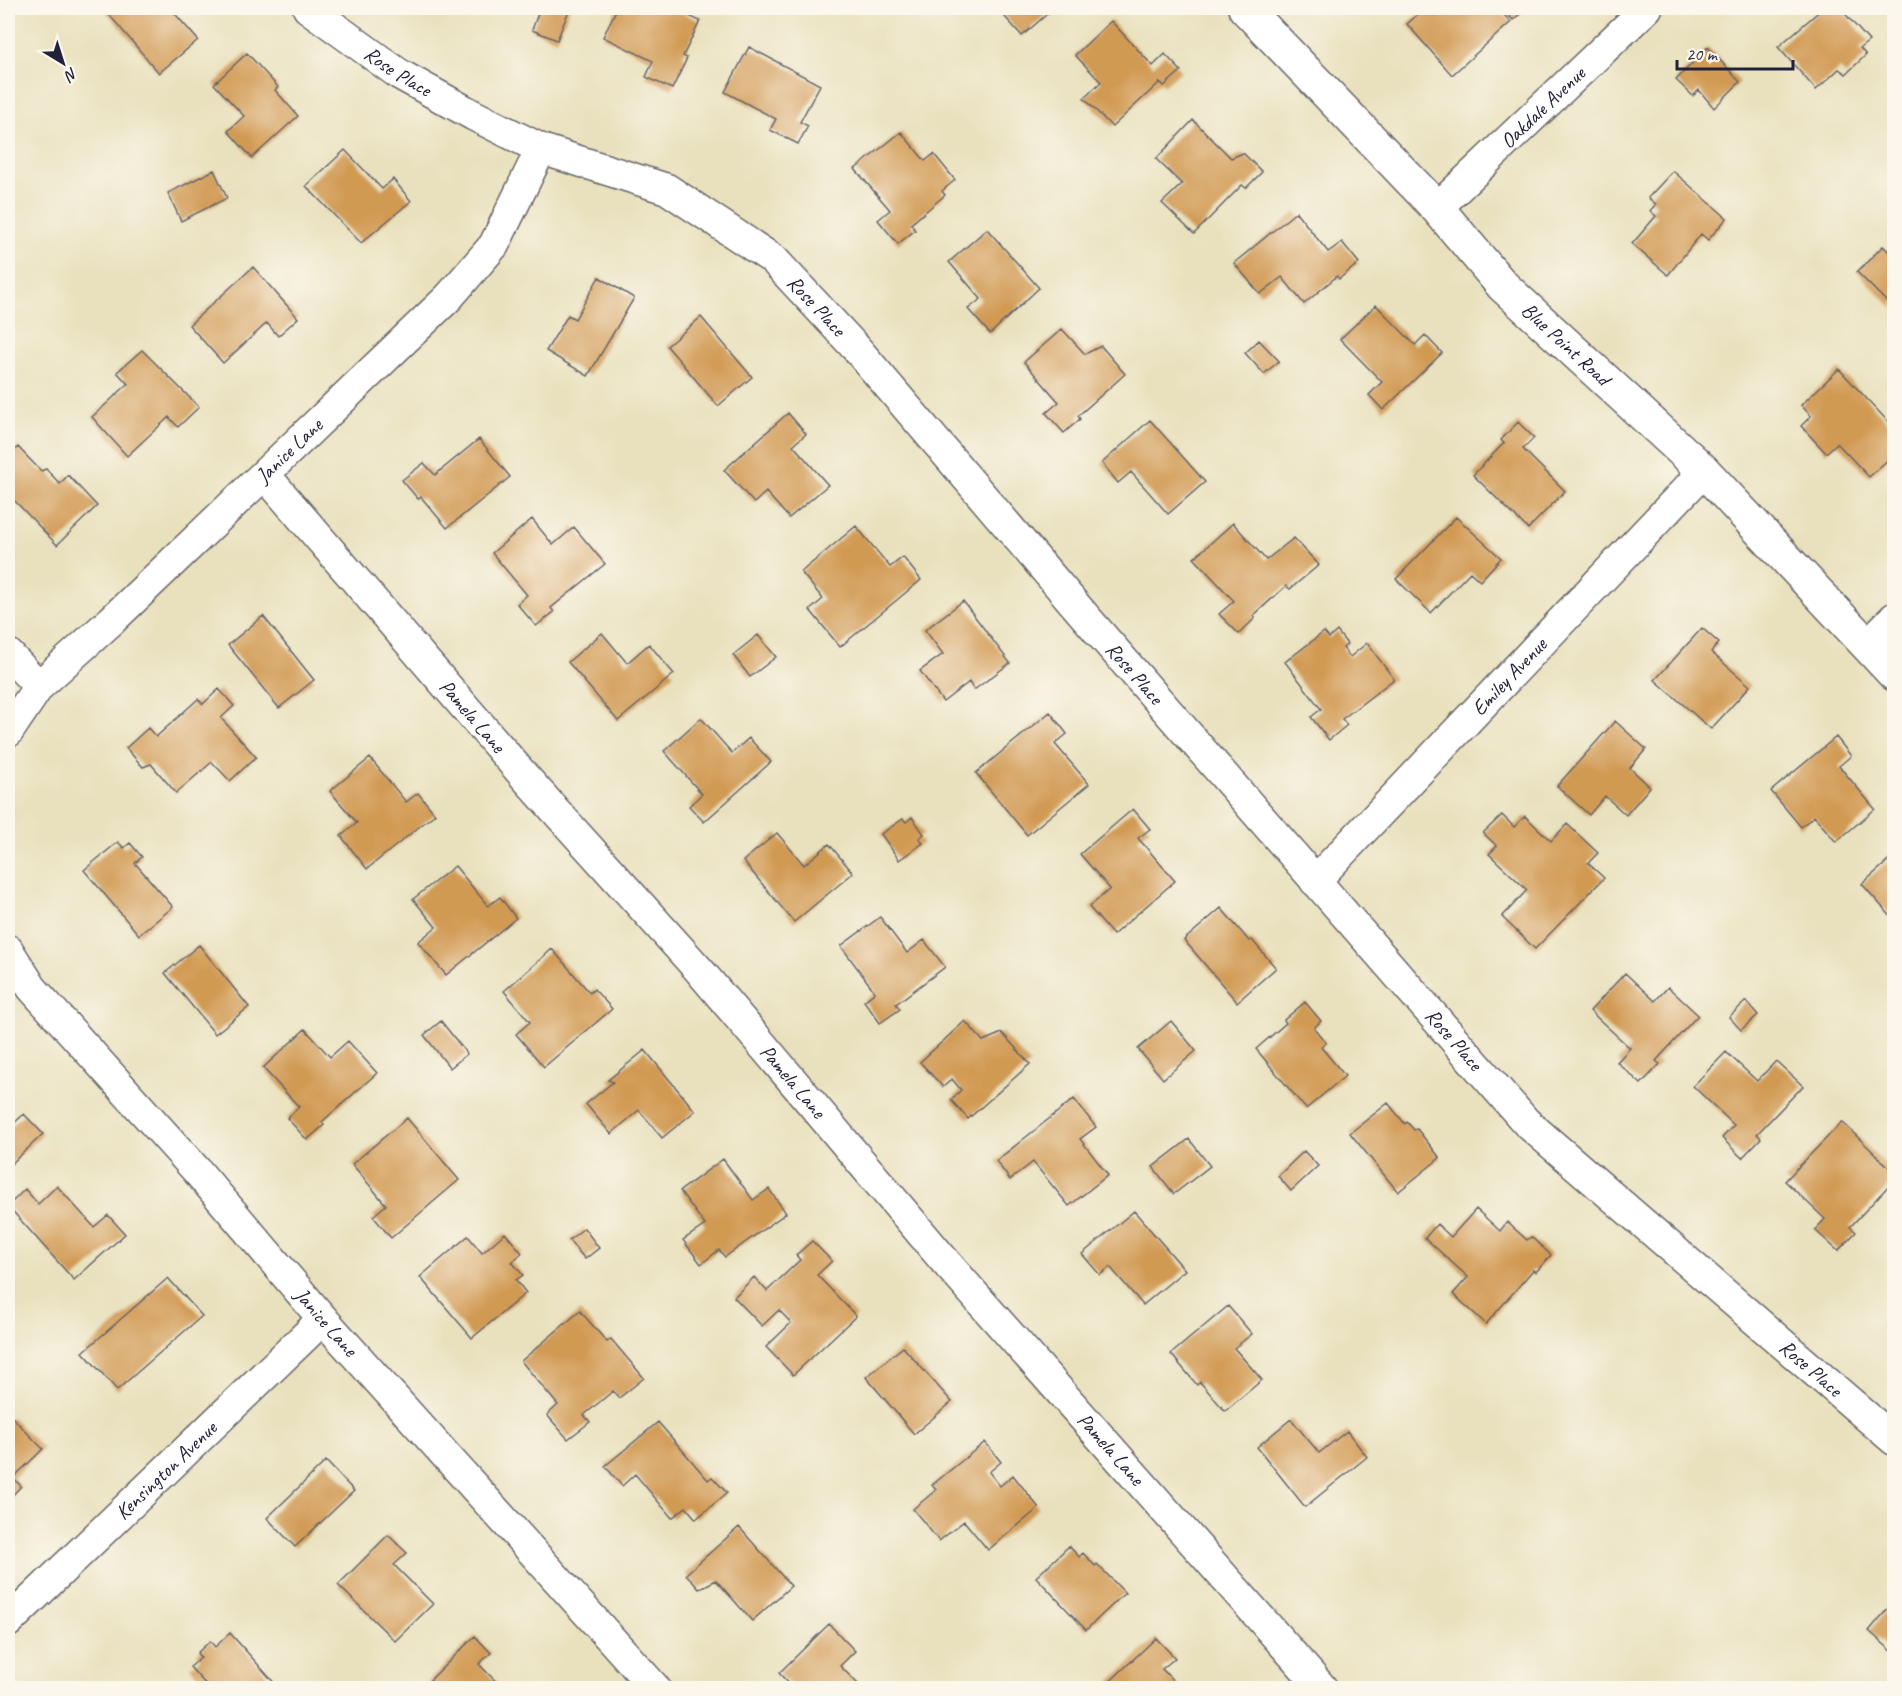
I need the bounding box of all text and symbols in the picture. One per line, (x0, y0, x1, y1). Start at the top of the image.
north arrow (33, 33, 93, 93)
scale bar (1677, 33, 1792, 71)
street label: Rose Place (359, 40, 438, 103)
text: 20 m (1686, 43, 1719, 65)
street label: Oakdale Avenue (1495, 60, 1592, 154)
text: N (59, 63, 82, 87)
street label: Rose Place (782, 270, 853, 343)
street label: Blue Point Road (1516, 297, 1618, 393)
street label: Janice Lane (249, 412, 329, 489)
street label: Emiley Avenue (1466, 631, 1553, 721)
street label: Rose Place (1100, 636, 1170, 711)
street label: Pamela Lane (434, 674, 512, 759)
street label: Rose Place (1420, 1003, 1490, 1078)
street label: Pamela Lane (755, 1039, 832, 1124)
street label: Janice Lane (288, 1282, 364, 1362)
street label: Rose Place (1774, 1334, 1849, 1404)
street label: Pamela Lane (1072, 1407, 1151, 1492)
street label: Kensington Avenue (110, 1415, 223, 1525)

